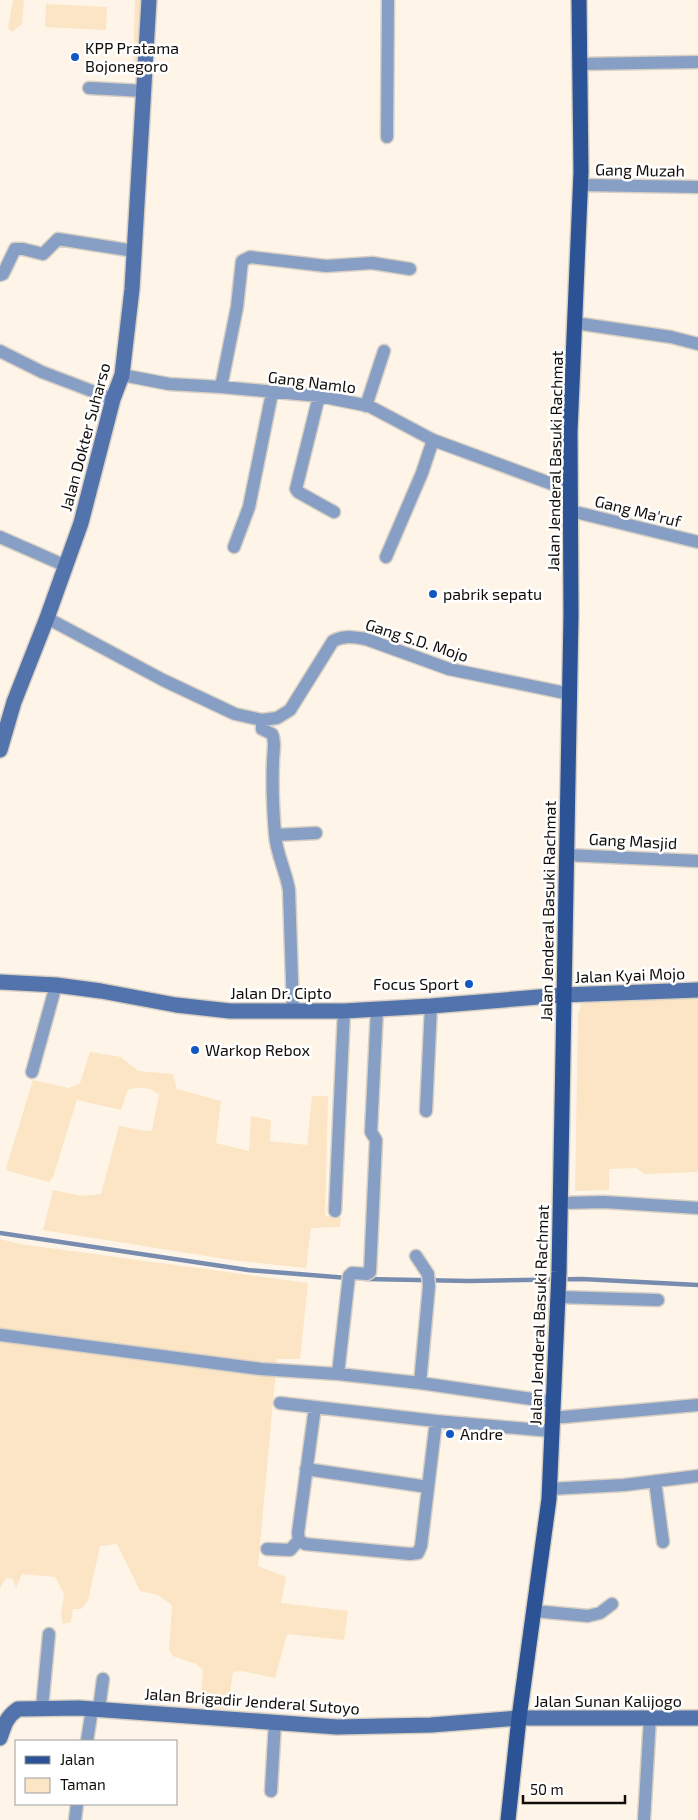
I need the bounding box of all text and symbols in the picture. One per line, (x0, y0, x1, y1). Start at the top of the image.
place label: KPP Pratama Bojonegoro (85, 38, 179, 76)
marker: KPP Pratama Bojonegoro (69, 51, 81, 63)
street label: Gang Muzah (595, 159, 685, 180)
street label: Jalan Jenderal Basuki Rachmat (543, 350, 566, 572)
street label: Jalan Dokter Suharso (56, 361, 113, 513)
street label: Gang Namlo (267, 367, 357, 396)
street label: Gang Ma'ruf (593, 491, 684, 531)
place label: pabrik sepatu (443, 584, 542, 603)
marker: pabrik sepatu (427, 588, 439, 600)
street label: Gang S.D. Mojo (363, 614, 471, 666)
street label: Jalan Jenderal Basuki Rachmat (536, 800, 559, 1022)
street label: Gang Masjid (588, 829, 678, 853)
street label: Jalan Kyai Mojo (574, 963, 686, 987)
place label: Focus Sport (373, 974, 459, 993)
marker: Focus Sport (463, 978, 475, 990)
street label: Jalan Dr. Cipto (230, 983, 332, 1002)
place label: Warkop Rebox (205, 1040, 310, 1059)
marker: Warkop Rebox (189, 1044, 201, 1056)
street label: Jalan Jenderal Basuki Rachmat (525, 1204, 552, 1426)
place label: Andre (460, 1424, 503, 1443)
marker: Andre (444, 1428, 456, 1440)
street label: Jalan Brigadir Jenderal Sutoyo (144, 1683, 360, 1718)
street label: Jalan Sunan Kalijogo (534, 1691, 682, 1711)
legend (15, 1740, 178, 1805)
text: Jalan (60, 1750, 95, 1768)
scale bar (523, 1772, 626, 1804)
text: Taman (60, 1775, 106, 1793)
text: 50 m (530, 1780, 564, 1798)

